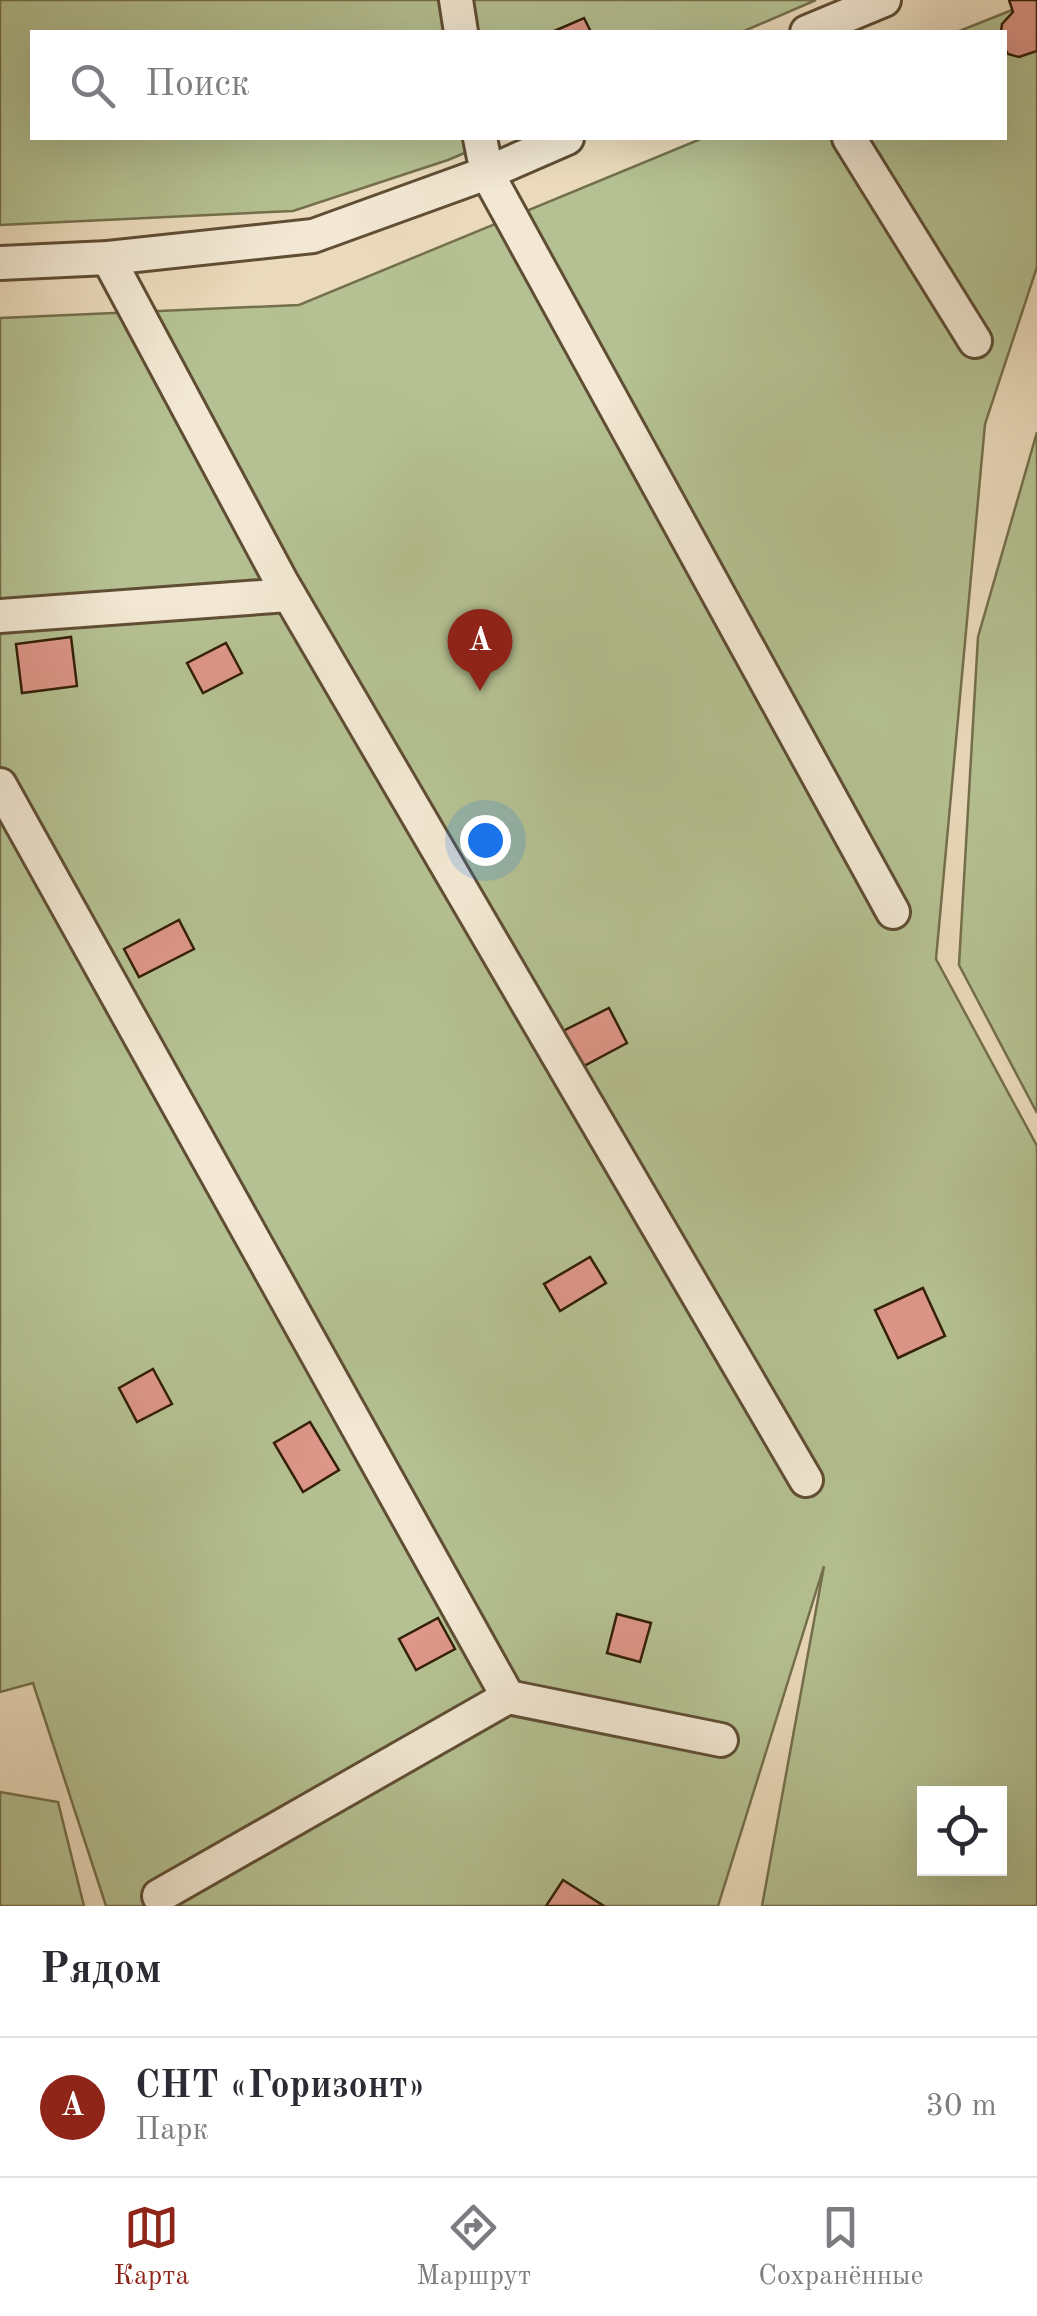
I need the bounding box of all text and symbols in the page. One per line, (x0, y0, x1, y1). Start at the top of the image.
search box (30, 30, 1007, 140)
icon: search (65, 58, 120, 113)
text: Поиск (145, 66, 250, 104)
pin: A (448, 608, 512, 691)
your location (460, 815, 511, 866)
map controls (917, 1786, 1007, 1876)
button: locate (917, 1786, 1007, 1876)
text: Рядом (40, 1950, 162, 1992)
text: СНТ «Горизонт» (135, 2068, 426, 2106)
text: A (60, 2091, 85, 2123)
text: 30 m (926, 2091, 997, 2123)
text: Парк (135, 2115, 209, 2147)
tab: Карта (114, 2200, 189, 2295)
tab: Маршрут (416, 2200, 531, 2295)
tab: Сохранённые (758, 2200, 923, 2295)

